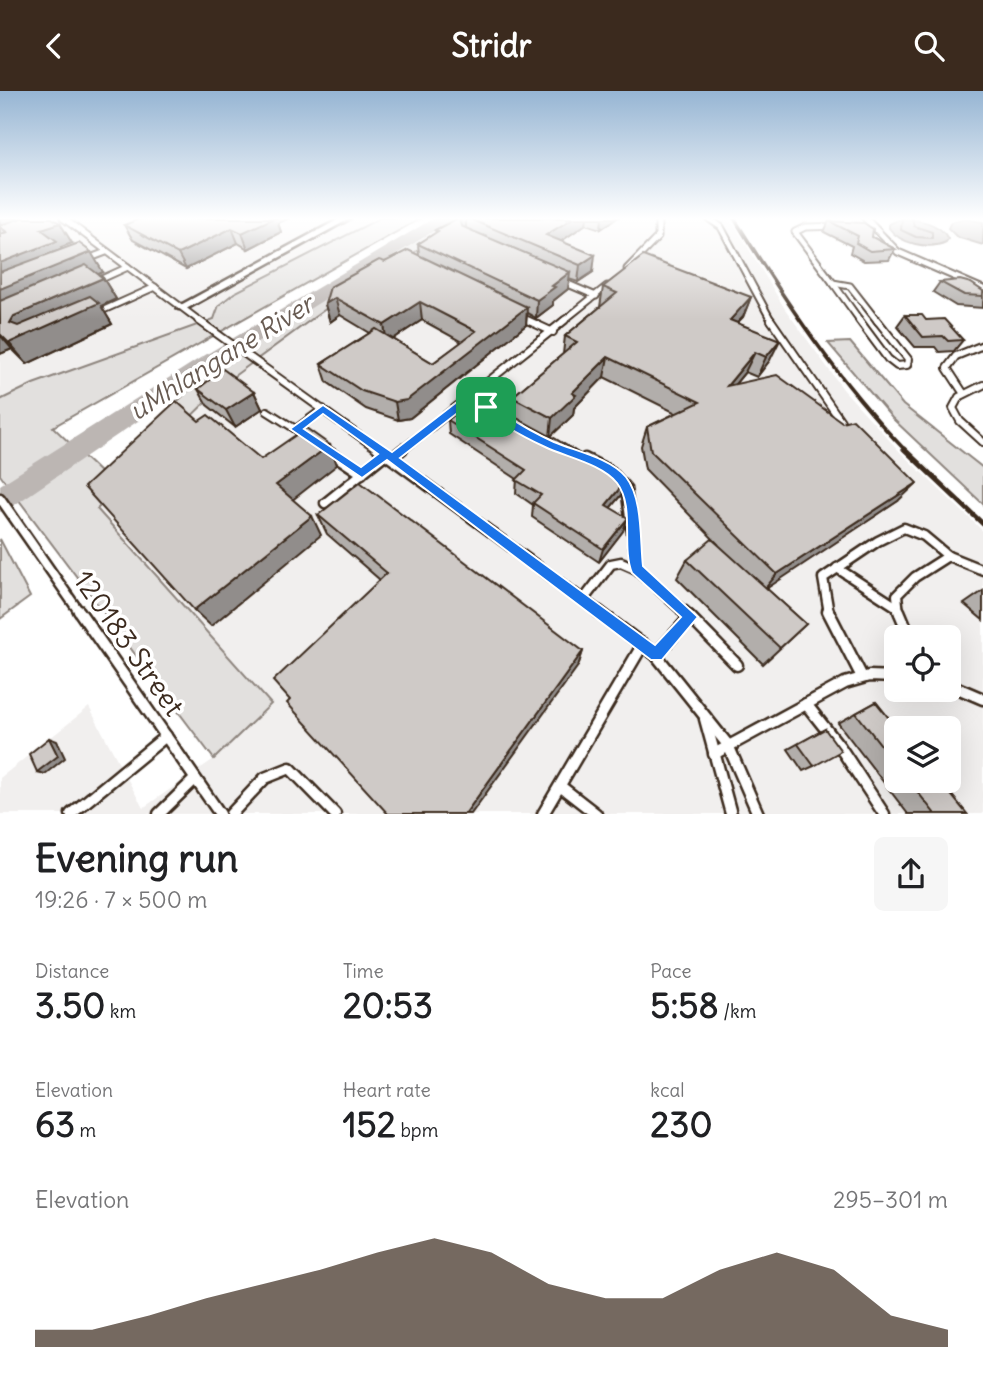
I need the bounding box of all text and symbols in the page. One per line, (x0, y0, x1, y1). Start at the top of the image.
text: Stridr (451, 25, 532, 66)
icon: back (35, 27, 73, 65)
icon: search (910, 27, 948, 65)
water label: uMhlangane River (123, 285, 322, 427)
pin (456, 377, 516, 437)
icon: arrive (467, 388, 505, 426)
street label: 120183 Street (66, 563, 192, 723)
map controls (884, 625, 961, 793)
button: locate (884, 625, 961, 702)
button: layers (884, 716, 961, 793)
text: Evening run (35, 835, 238, 882)
button: share (874, 837, 948, 911)
text: 19:26 · 7 × 500 m (35, 885, 207, 914)
text: Distance (35, 959, 109, 983)
text: Time (343, 959, 384, 983)
text: Pace (650, 959, 692, 983)
text: 3.50 (35, 983, 105, 1027)
text: 20:53 (343, 983, 433, 1027)
text: 5:58 (650, 983, 719, 1027)
text: km (105, 999, 136, 1023)
text: /km (719, 999, 756, 1023)
text: Elevation (35, 1078, 113, 1102)
text: Heart rate (343, 1078, 431, 1102)
text: kcal (650, 1078, 685, 1102)
text: 63 (35, 1102, 75, 1146)
text: 152 (343, 1102, 396, 1146)
text: 230 (650, 1102, 712, 1146)
text: m (75, 1118, 96, 1142)
text: bpm (396, 1118, 438, 1142)
text: Elevation (35, 1185, 129, 1214)
text: 295–301 m (833, 1185, 948, 1214)

